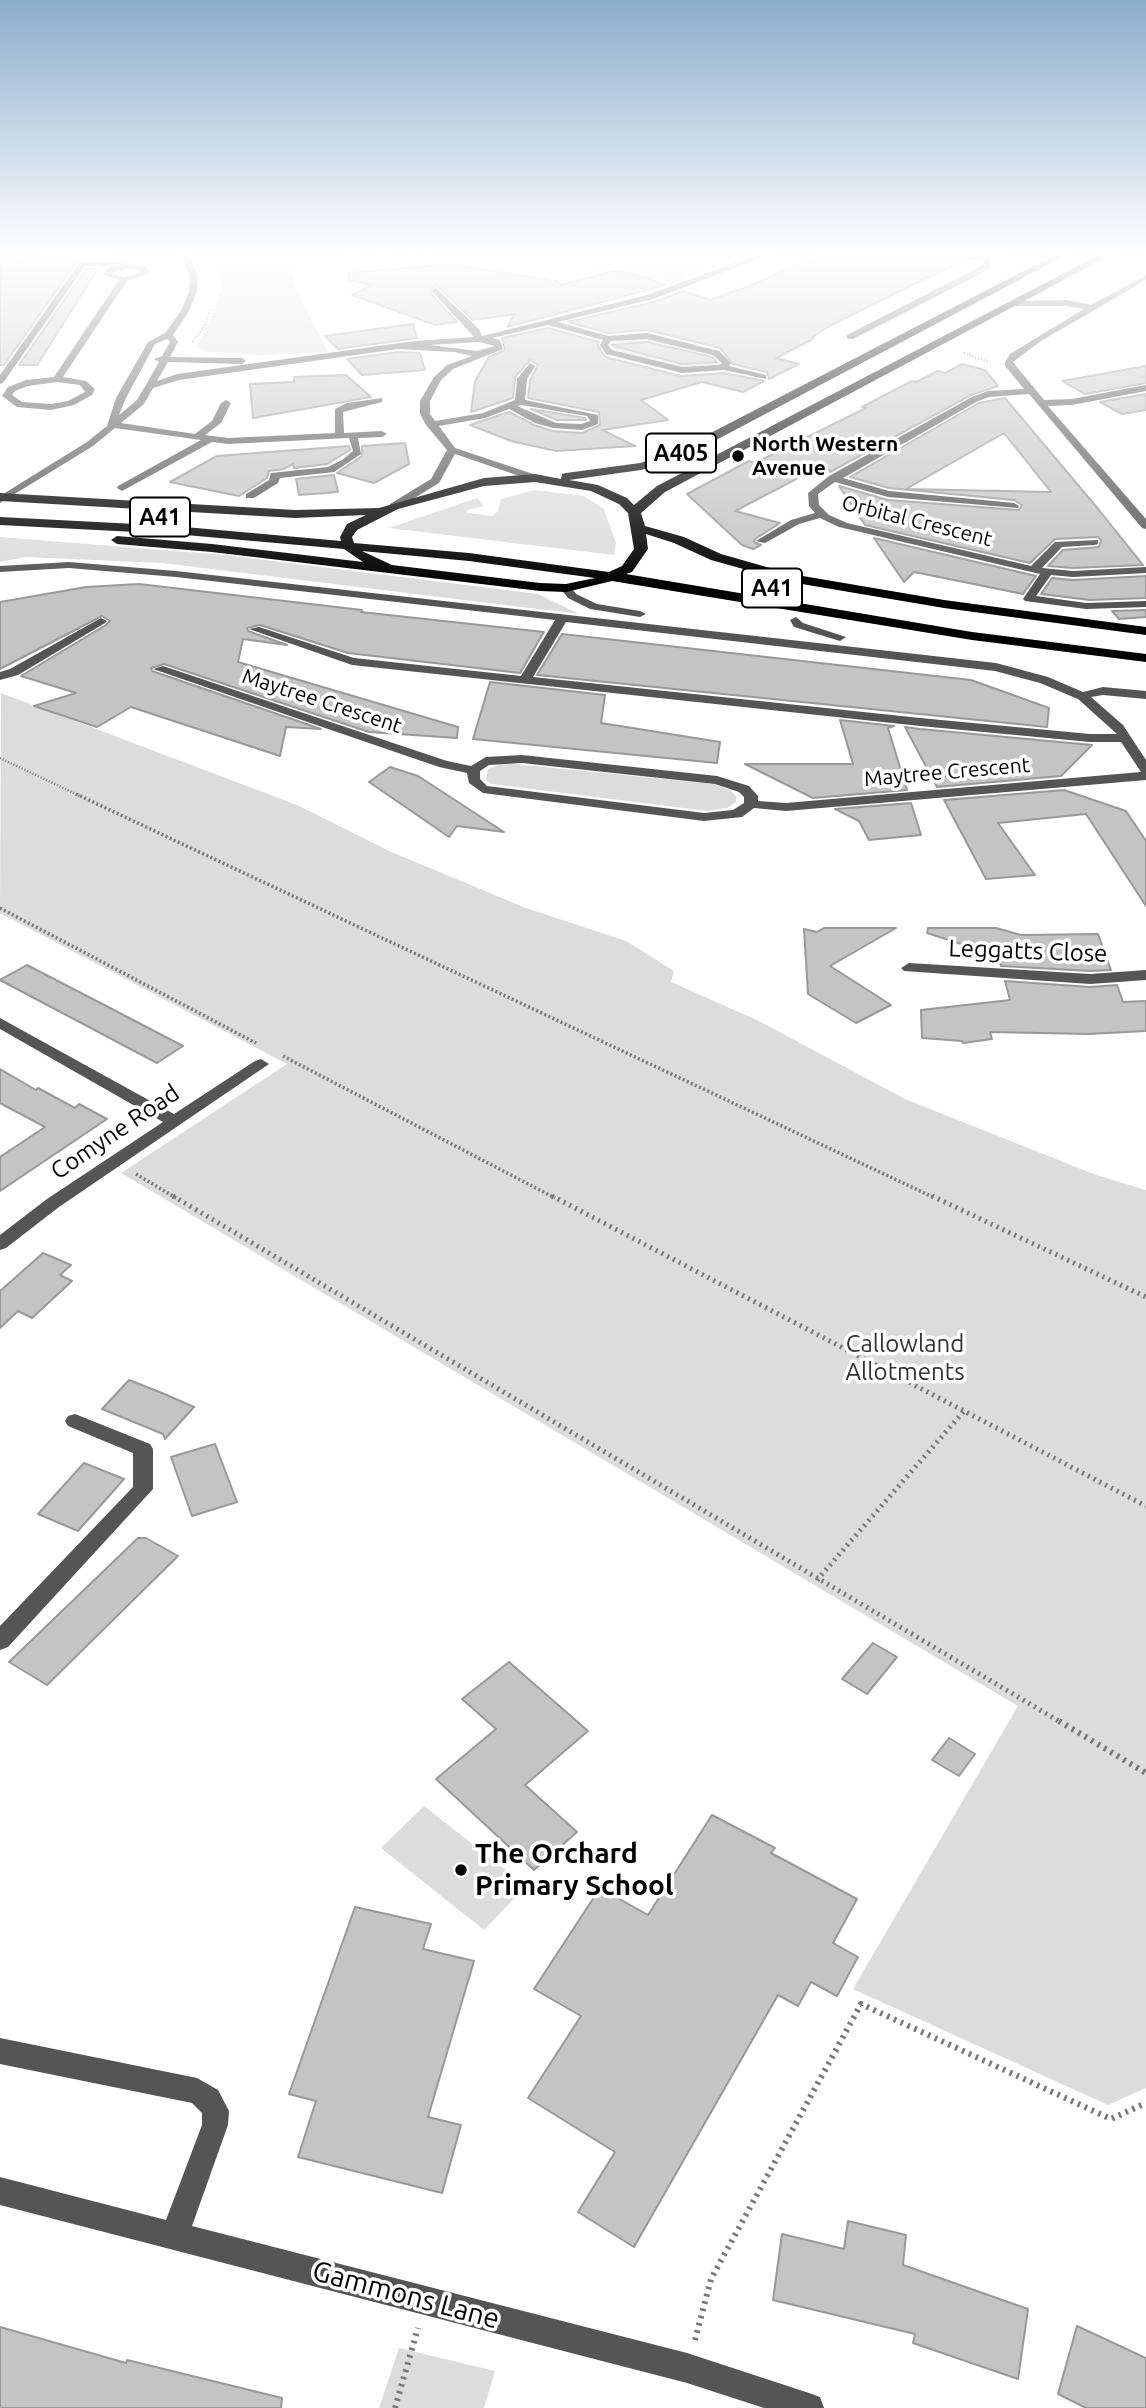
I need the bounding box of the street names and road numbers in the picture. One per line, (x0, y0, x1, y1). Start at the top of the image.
road number: A405 (646, 433, 716, 472)
street label: Orbital Crescent (839, 490, 995, 552)
road number: A41 (130, 498, 190, 537)
road number: A41 (742, 568, 802, 608)
street label: Maytree Crescent (239, 663, 405, 739)
street label: Maytree Crescent (863, 752, 1031, 792)
street label: Leggatts Close (948, 934, 1108, 968)
street label: Comyne Road (45, 1078, 185, 1186)
street label: Gammons Lane (309, 2254, 503, 2336)

